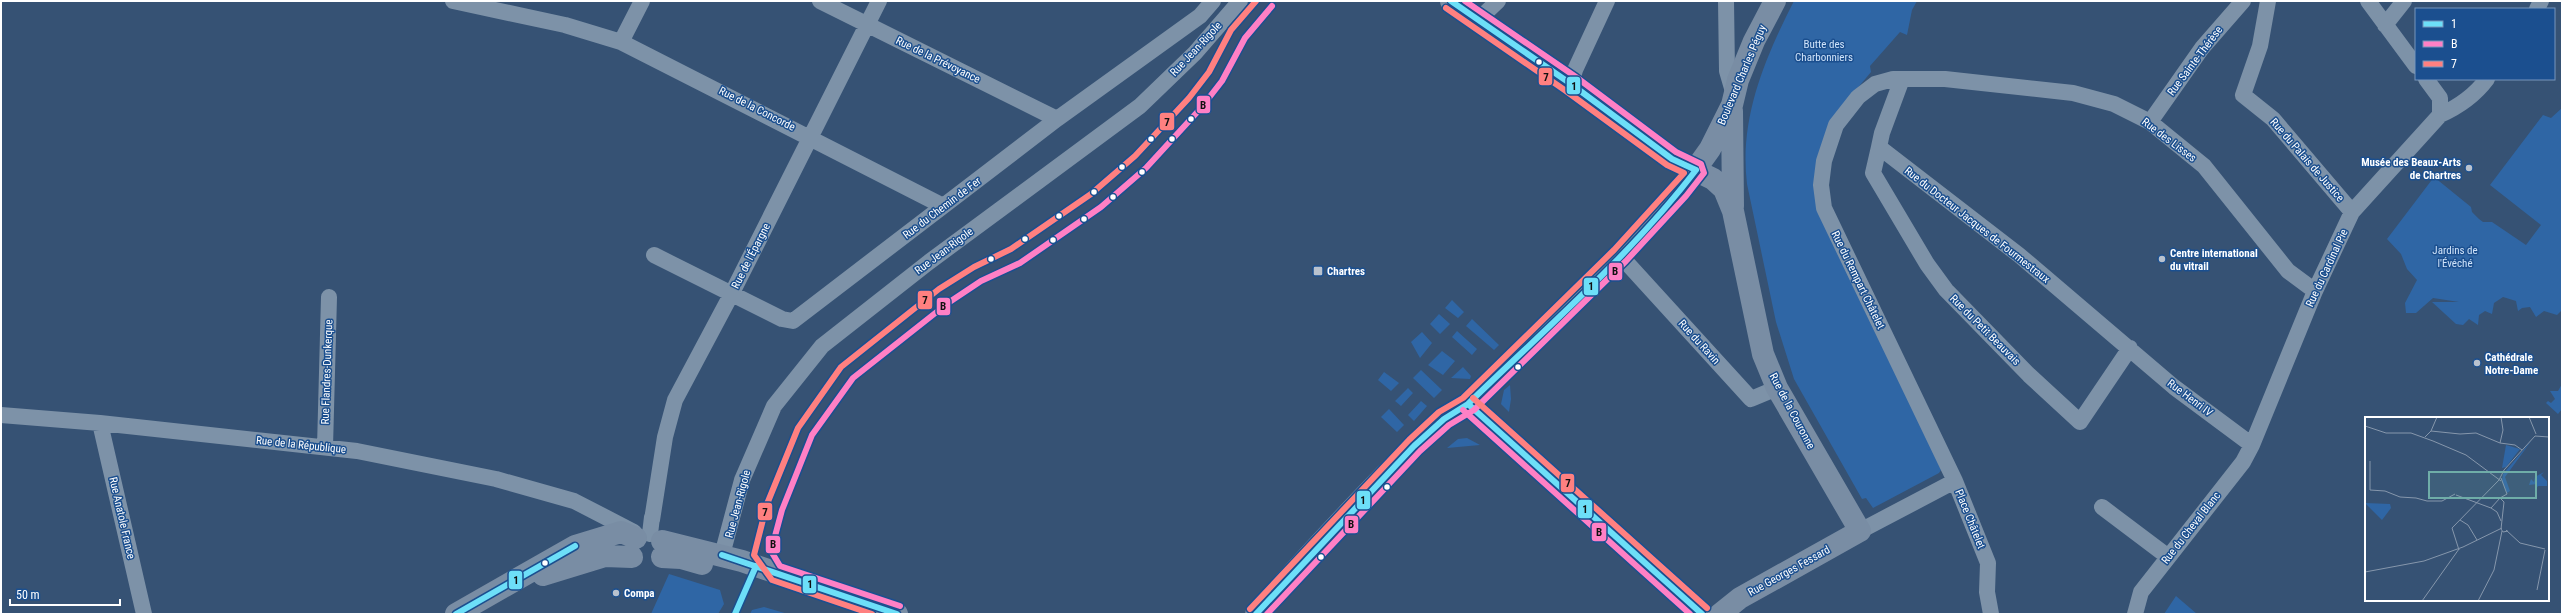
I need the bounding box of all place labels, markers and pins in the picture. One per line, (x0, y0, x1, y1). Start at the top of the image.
unlabelled marker (1534, 57, 1544, 67)
unlabelled marker (1186, 114, 1196, 124)
unlabelled marker (1146, 134, 1156, 144)
unlabelled marker (1167, 134, 1177, 144)
place label: Musée des Beaux-Arts de Chartres (2361, 156, 2461, 182)
unlabelled marker (1117, 162, 1127, 172)
marker: Musée des Beaux-Arts de Chartres (2464, 163, 2474, 173)
unlabelled marker (1137, 167, 1147, 177)
unlabelled marker (1089, 187, 1099, 197)
unlabelled marker (1108, 192, 1118, 202)
unlabelled marker (1054, 211, 1064, 221)
unlabelled marker (1079, 214, 1089, 224)
unlabelled marker (1020, 234, 1030, 244)
unlabelled marker (1048, 235, 1058, 245)
place label: Centre international du vitrail (2170, 247, 2258, 273)
unlabelled marker (986, 254, 996, 264)
marker: Centre international du vitrail (2157, 254, 2167, 264)
marker: Chartres (1312, 265, 1324, 277)
place label: Chartres (1327, 265, 1365, 278)
place label: Cathédrale Notre-Dame (2485, 351, 2538, 377)
marker: Cathédrale Notre-Dame (2472, 358, 2482, 368)
unlabelled marker (1513, 362, 1523, 372)
unlabelled marker (1382, 482, 1392, 492)
unlabelled marker (1316, 552, 1326, 562)
unlabelled marker (540, 558, 550, 568)
place label: Compa (624, 587, 655, 600)
marker: Compa (611, 588, 621, 598)

